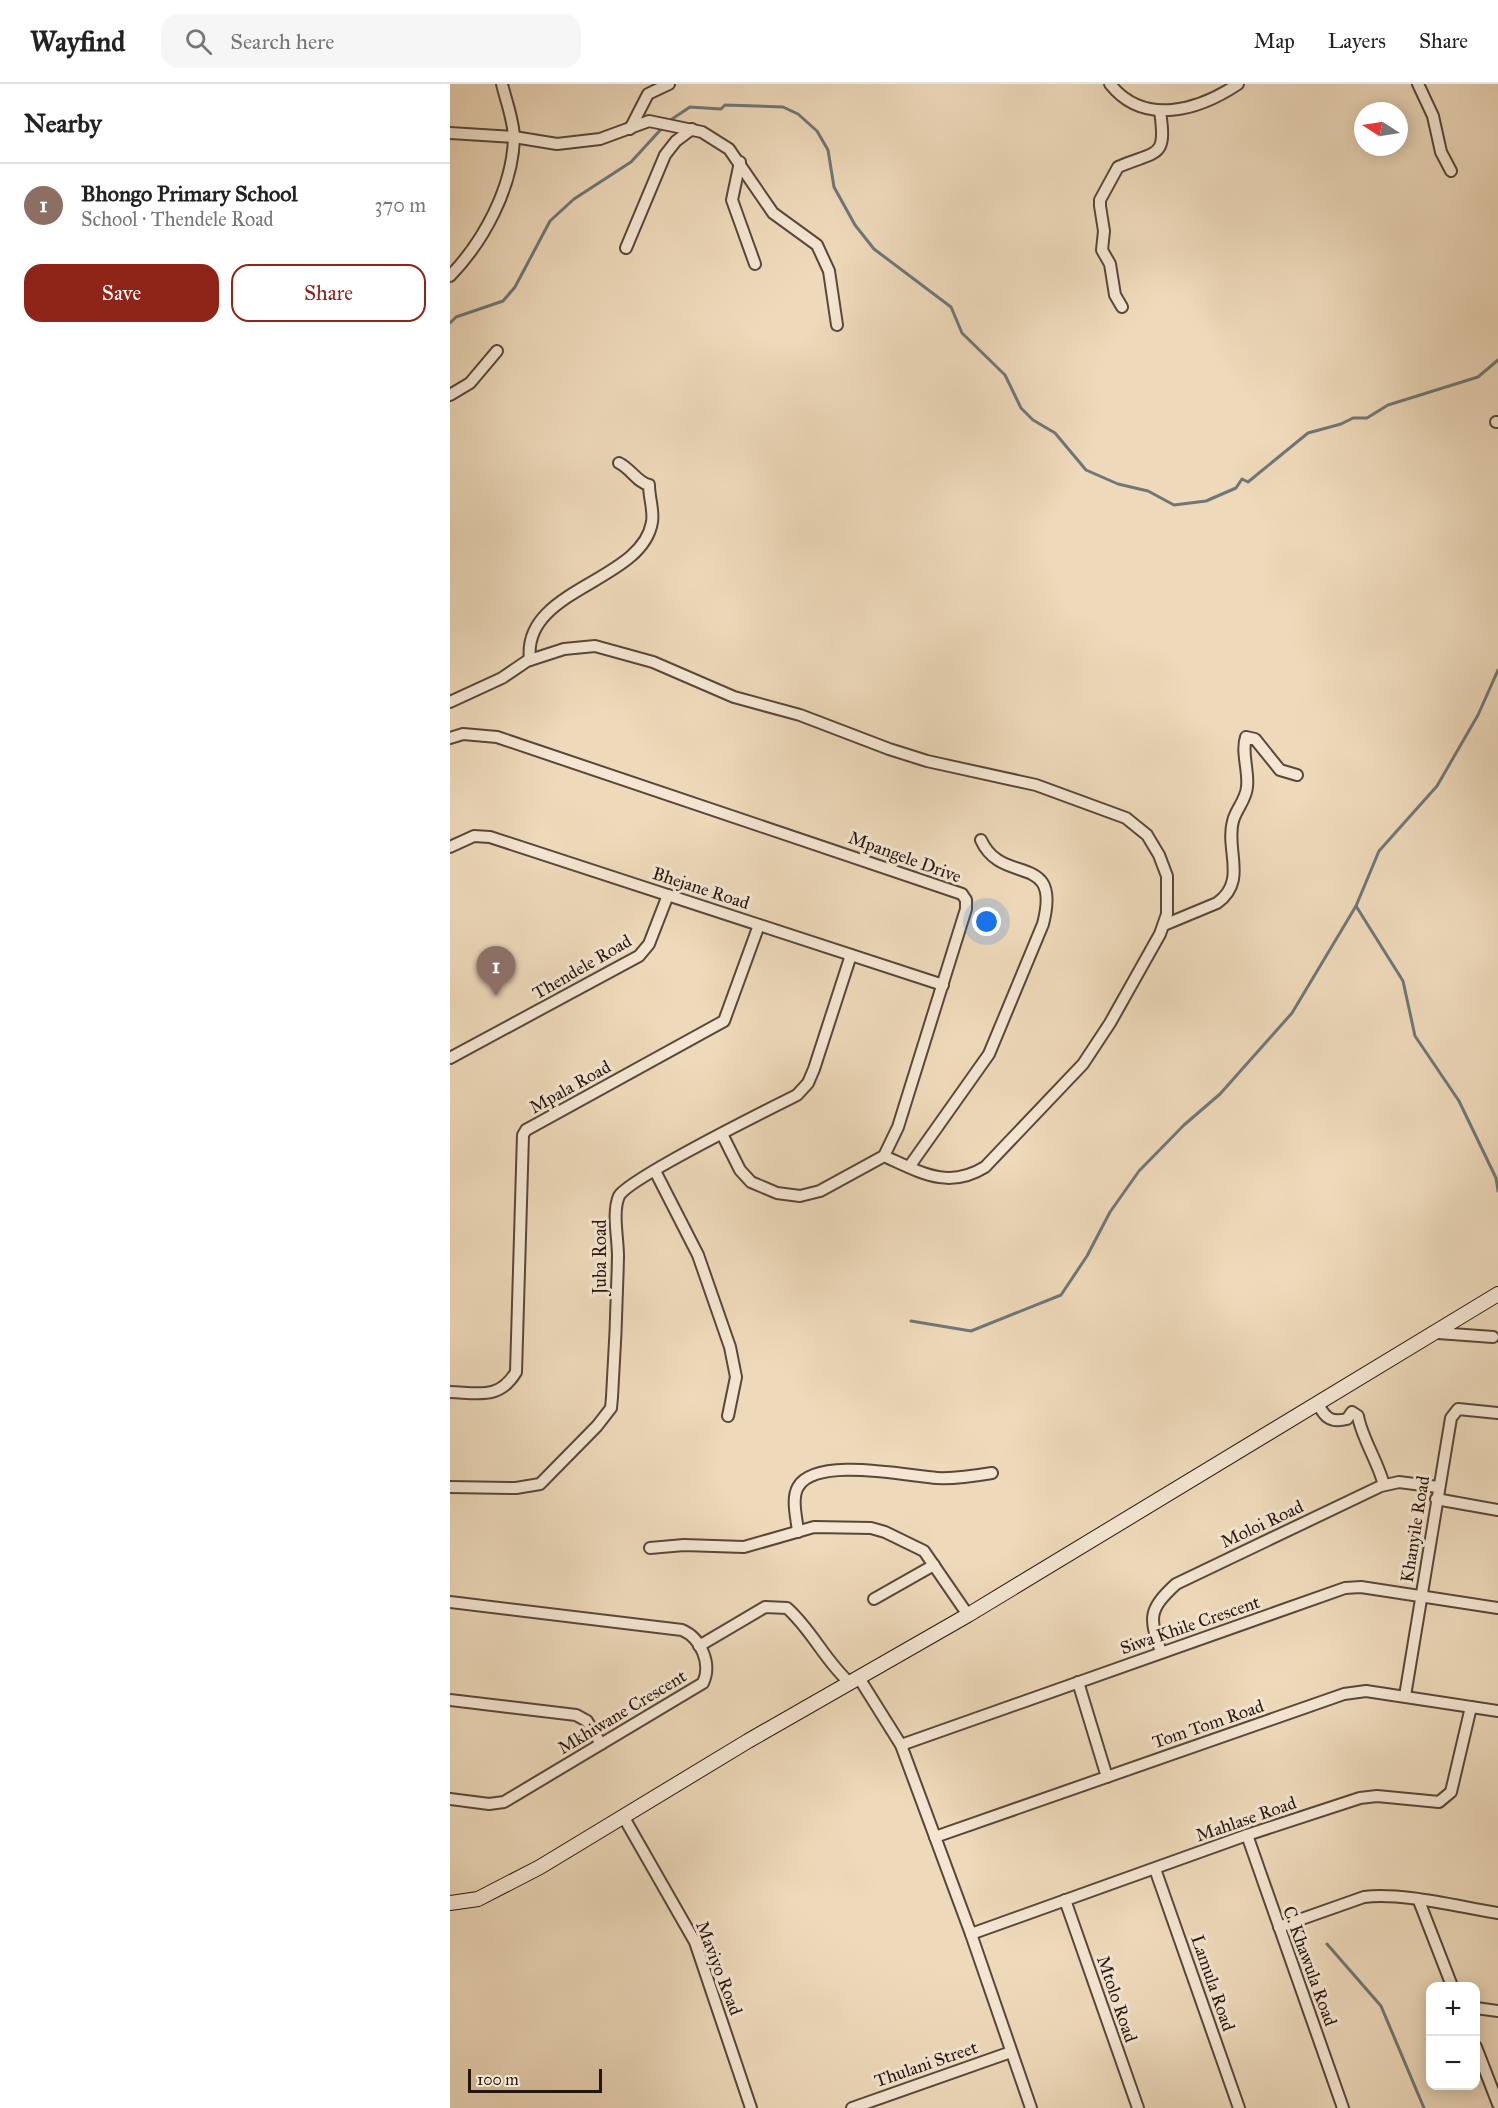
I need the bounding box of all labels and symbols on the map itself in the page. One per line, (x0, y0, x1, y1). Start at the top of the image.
north arrow (1354, 102, 1408, 156)
street label: Mpangele Drive (845, 826, 964, 889)
street label: Bhejane Road (650, 862, 752, 914)
your location (972, 907, 1001, 936)
street label: Thendele Road (529, 930, 635, 1004)
pin: 1 (476, 946, 516, 996)
street label: Mpala Road (525, 1056, 615, 1118)
street label: Juba Road (589, 1219, 612, 1297)
street label: Khanyile Road (1396, 1474, 1434, 1584)
street label: Moloi Road (1217, 1495, 1307, 1553)
street label: Siwa Khile Crescent (1117, 1591, 1263, 1659)
street label: Mkhiwane Crescent (554, 1665, 691, 1759)
street label: Tom Tom Road (1149, 1695, 1267, 1753)
street label: Mahlase Road (1193, 1792, 1299, 1846)
street label: C. Khawula Road (1278, 1903, 1342, 2029)
street label: Maviyo Road (691, 1918, 747, 2018)
street label: Lamula Road (1186, 1932, 1240, 2034)
street label: Mtolo Road (1092, 1953, 1142, 2045)
street label: Thulani Street (872, 2036, 981, 2092)
scale bar (468, 2066, 602, 2094)

